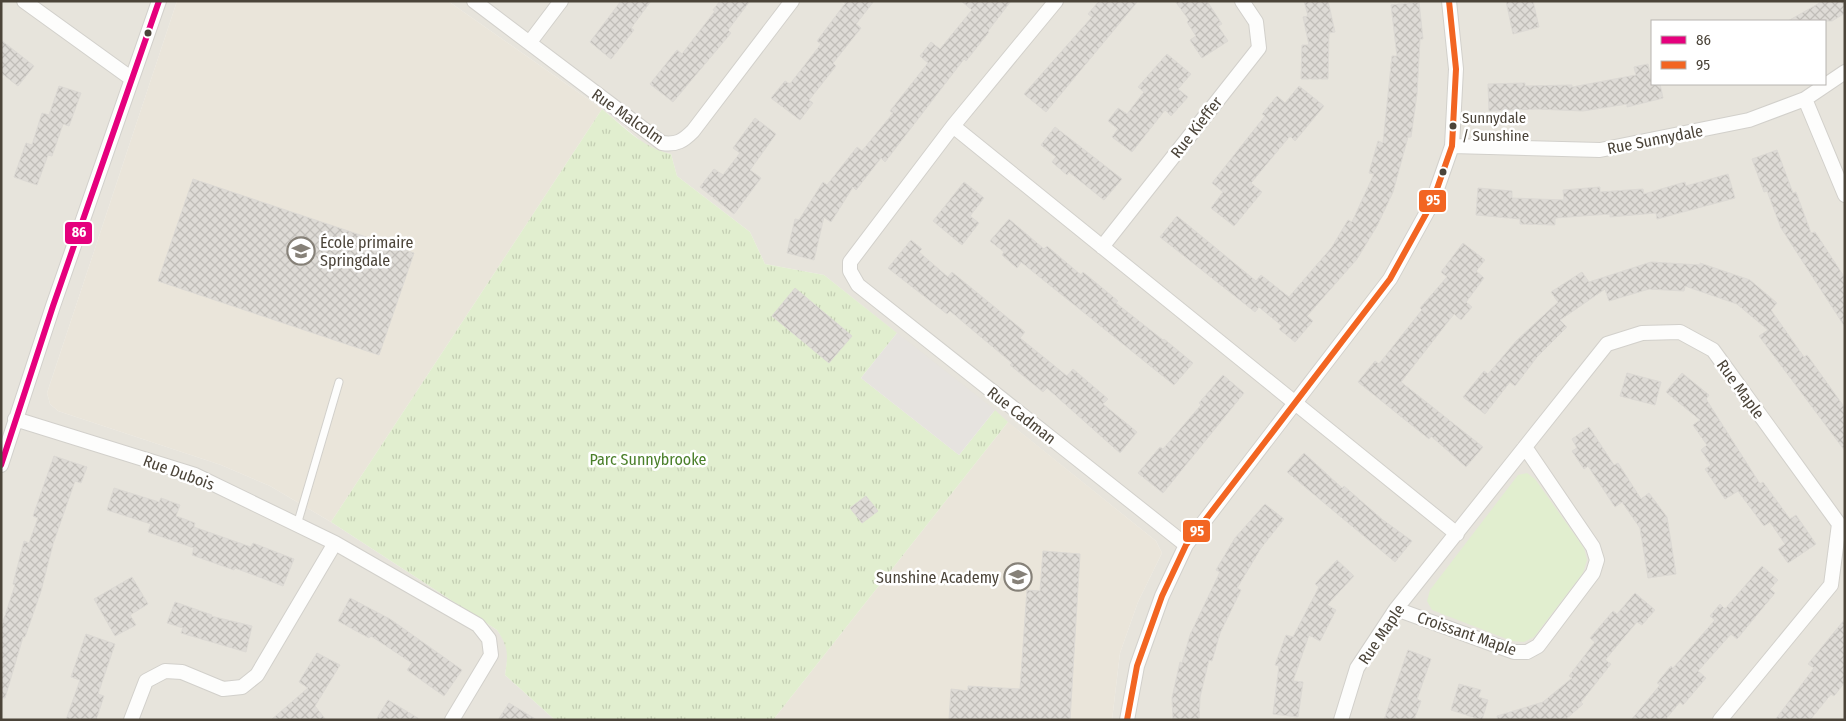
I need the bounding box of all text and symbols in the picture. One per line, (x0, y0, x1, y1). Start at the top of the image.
legend (1651, 20, 1826, 85)
unlabelled marker (143, 28, 153, 38)
text: 86 (1696, 31, 1711, 49)
text: 95 (1696, 56, 1710, 74)
street label: Rue Malcolm (588, 85, 667, 148)
street label: Rue Kieffer (1167, 93, 1226, 162)
place label: Sunnydale / Sunshine (1462, 109, 1529, 145)
marker: Sunnydale / Sunshine (1448, 121, 1458, 131)
street label: Rue Sunnydale (1606, 121, 1705, 158)
unlabelled marker (1438, 167, 1448, 177)
line badge: 95 (1418, 189, 1447, 213)
text: 95 (1426, 192, 1440, 209)
line badge: 86 (64, 221, 93, 245)
text: 86 (72, 224, 86, 241)
place label: École primaire Springdale (320, 233, 413, 270)
school or university icon: École primaire Springdale (286, 236, 316, 266)
street label: Rue Maple (1713, 356, 1768, 423)
street label: Rue Cadman (984, 383, 1060, 448)
park label: Parc Sunnybrooke (589, 450, 707, 469)
street label: Rue Dubois (141, 451, 217, 494)
line badge: 95 (1182, 519, 1211, 543)
text: 95 (1190, 523, 1204, 540)
school or university icon: Sunshine Academy (1003, 562, 1033, 592)
place label: Sunshine Academy (876, 568, 1000, 587)
street label: Rue Maple (1354, 600, 1409, 668)
street label: Croissant Maple (1415, 608, 1519, 659)

